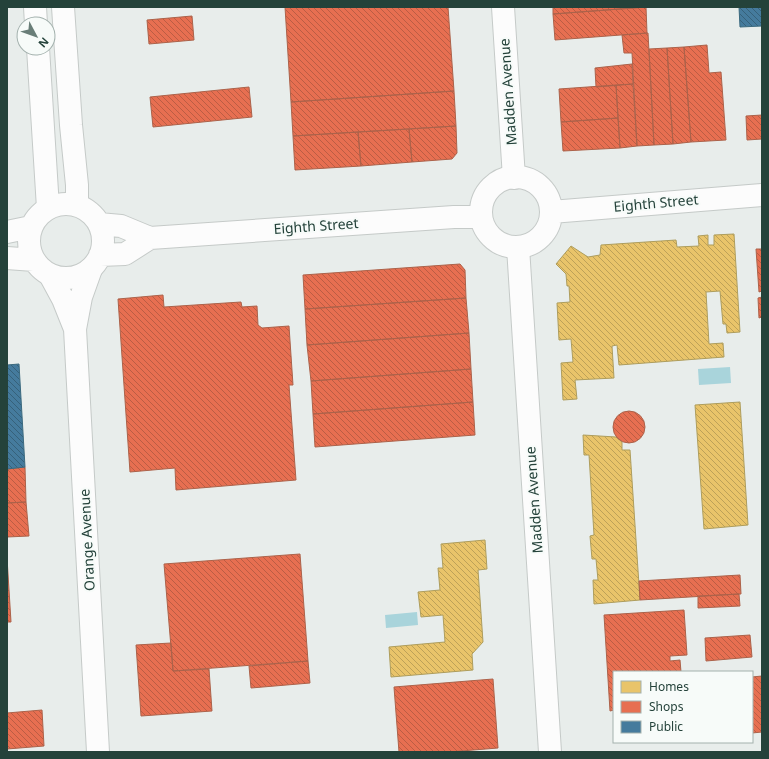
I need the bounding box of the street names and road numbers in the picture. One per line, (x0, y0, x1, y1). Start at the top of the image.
street label: Madden Avenue (494, 38, 521, 146)
street label: Eighth Street (613, 189, 699, 216)
street label: Eighth Street (273, 213, 359, 238)
street label: Madden Avenue (520, 446, 547, 554)
street label: Orange Avenue (74, 488, 99, 592)

